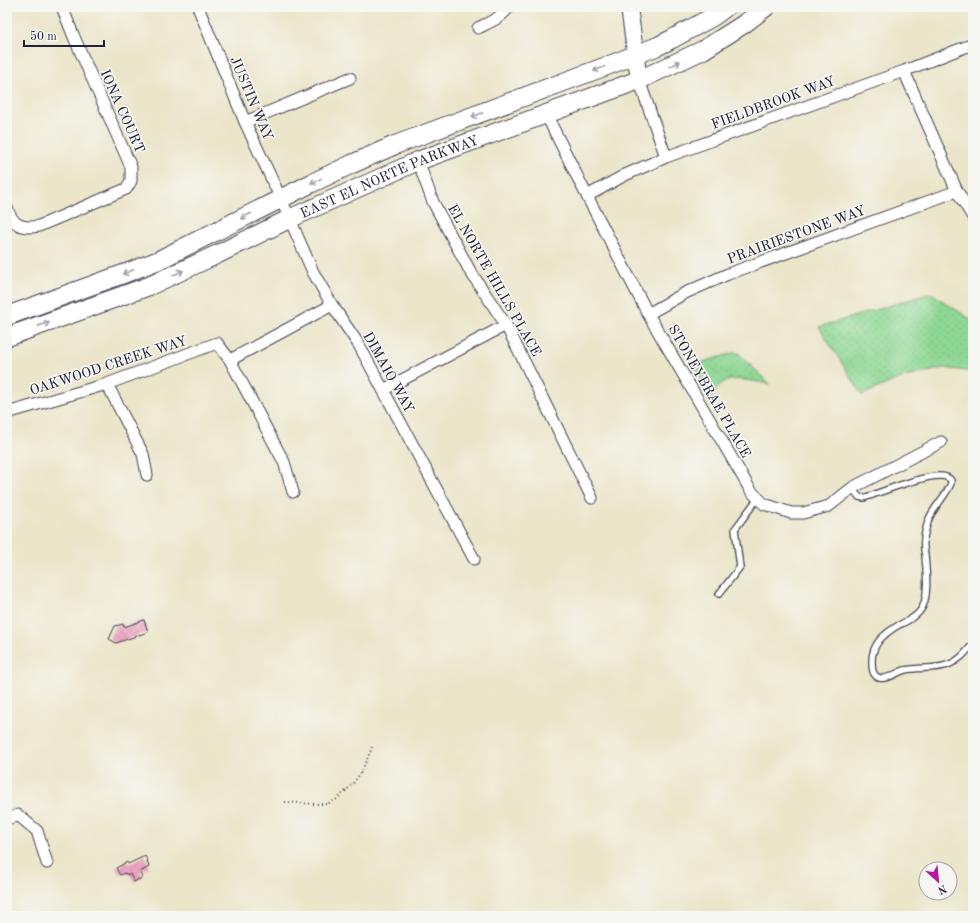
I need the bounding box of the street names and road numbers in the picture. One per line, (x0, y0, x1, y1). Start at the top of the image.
street label: JUSTIN WAY (227, 54, 275, 142)
street label: IONA COURT (97, 67, 147, 155)
street label: FIELDBROOK WAY (709, 74, 837, 132)
street label: EAST EL NORTE PARKWAY (298, 133, 480, 221)
street label: EL NORTE HILLS PLACE (445, 202, 543, 359)
street label: PRAIRIESTONE WAY (725, 203, 867, 266)
street label: STONEYBRAE PLACE (665, 323, 753, 460)
street label: DIMAIO WAY (360, 330, 416, 415)
street label: OAKWOOD CREEK WAY (28, 334, 189, 398)

